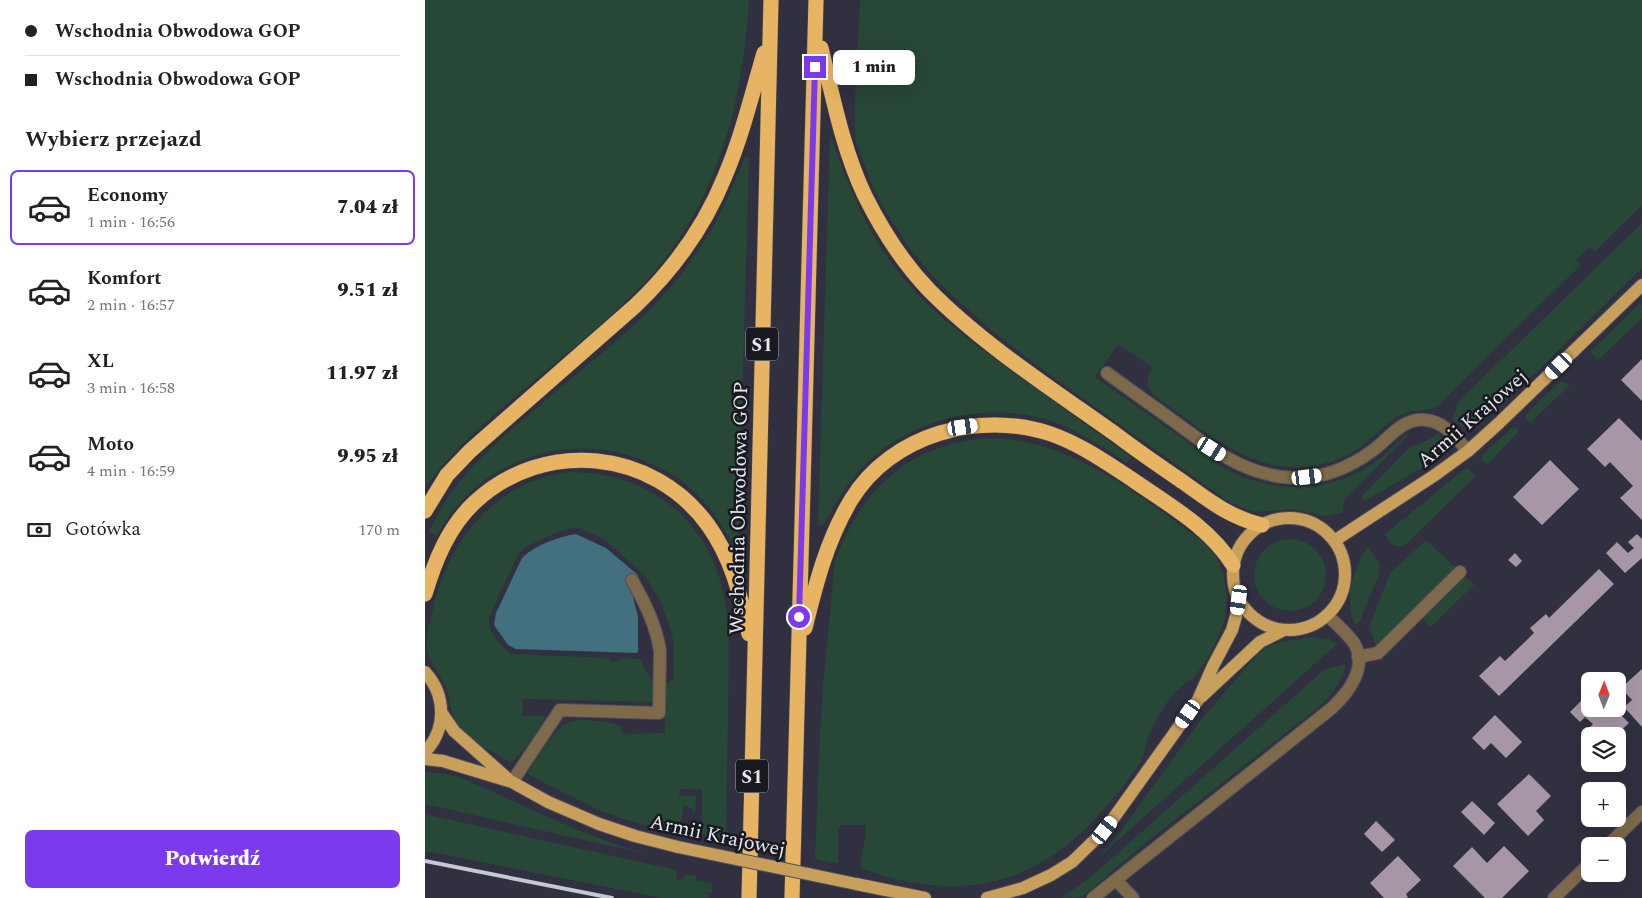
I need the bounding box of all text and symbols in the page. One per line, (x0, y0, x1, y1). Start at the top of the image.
text: Wschodnia Obwodowa GOP (55, 17, 301, 46)
callout: 1 min (833, 50, 915, 84)
text: 1 min (852, 55, 896, 79)
route end (804, 56, 826, 78)
text: Wschodnia Obwodowa GOP (55, 65, 301, 94)
text: Wybierz przejazd (25, 123, 202, 156)
text: Economy (87, 181, 168, 210)
icon: car (27, 185, 72, 230)
text: 7.04 zł (337, 193, 398, 222)
text: 1 min · 16:56 (87, 210, 175, 234)
text: Komfort (87, 264, 162, 293)
icon: car (27, 268, 72, 313)
text: 9.51 zł (337, 276, 398, 305)
text: 2 min · 16:57 (87, 293, 175, 317)
road number: S1 (746, 328, 778, 360)
text: XL (87, 347, 114, 376)
car (1543, 350, 1575, 382)
icon: car (27, 351, 72, 396)
text: 11.97 zł (326, 359, 398, 388)
street label: Armii Krajowej (1411, 362, 1535, 475)
text: 3 min · 16:58 (87, 376, 175, 400)
street label: Wschodnia Obwodowa GOP (722, 381, 756, 635)
car (947, 417, 978, 437)
text: Moto (87, 430, 134, 459)
icon: car (27, 434, 72, 479)
car (1195, 435, 1228, 463)
text: 9.95 zł (337, 442, 398, 471)
text: 4 min · 16:59 (87, 459, 175, 483)
car (1291, 468, 1322, 486)
text: Gotówka (65, 515, 141, 544)
icon: cash (25, 516, 53, 544)
text: 170 m (358, 518, 400, 542)
car (1229, 584, 1248, 616)
route start (788, 606, 810, 628)
north arrow (1581, 672, 1626, 718)
map controls (1581, 672, 1626, 882)
car (1173, 697, 1202, 731)
button: layers (1581, 727, 1626, 772)
road number: S1 (736, 759, 768, 792)
button: + (1581, 782, 1626, 827)
street label: Armii Krajowej (647, 807, 788, 865)
car (1089, 814, 1120, 846)
button: Potwierdź (25, 830, 400, 888)
button: − (1581, 837, 1626, 882)

